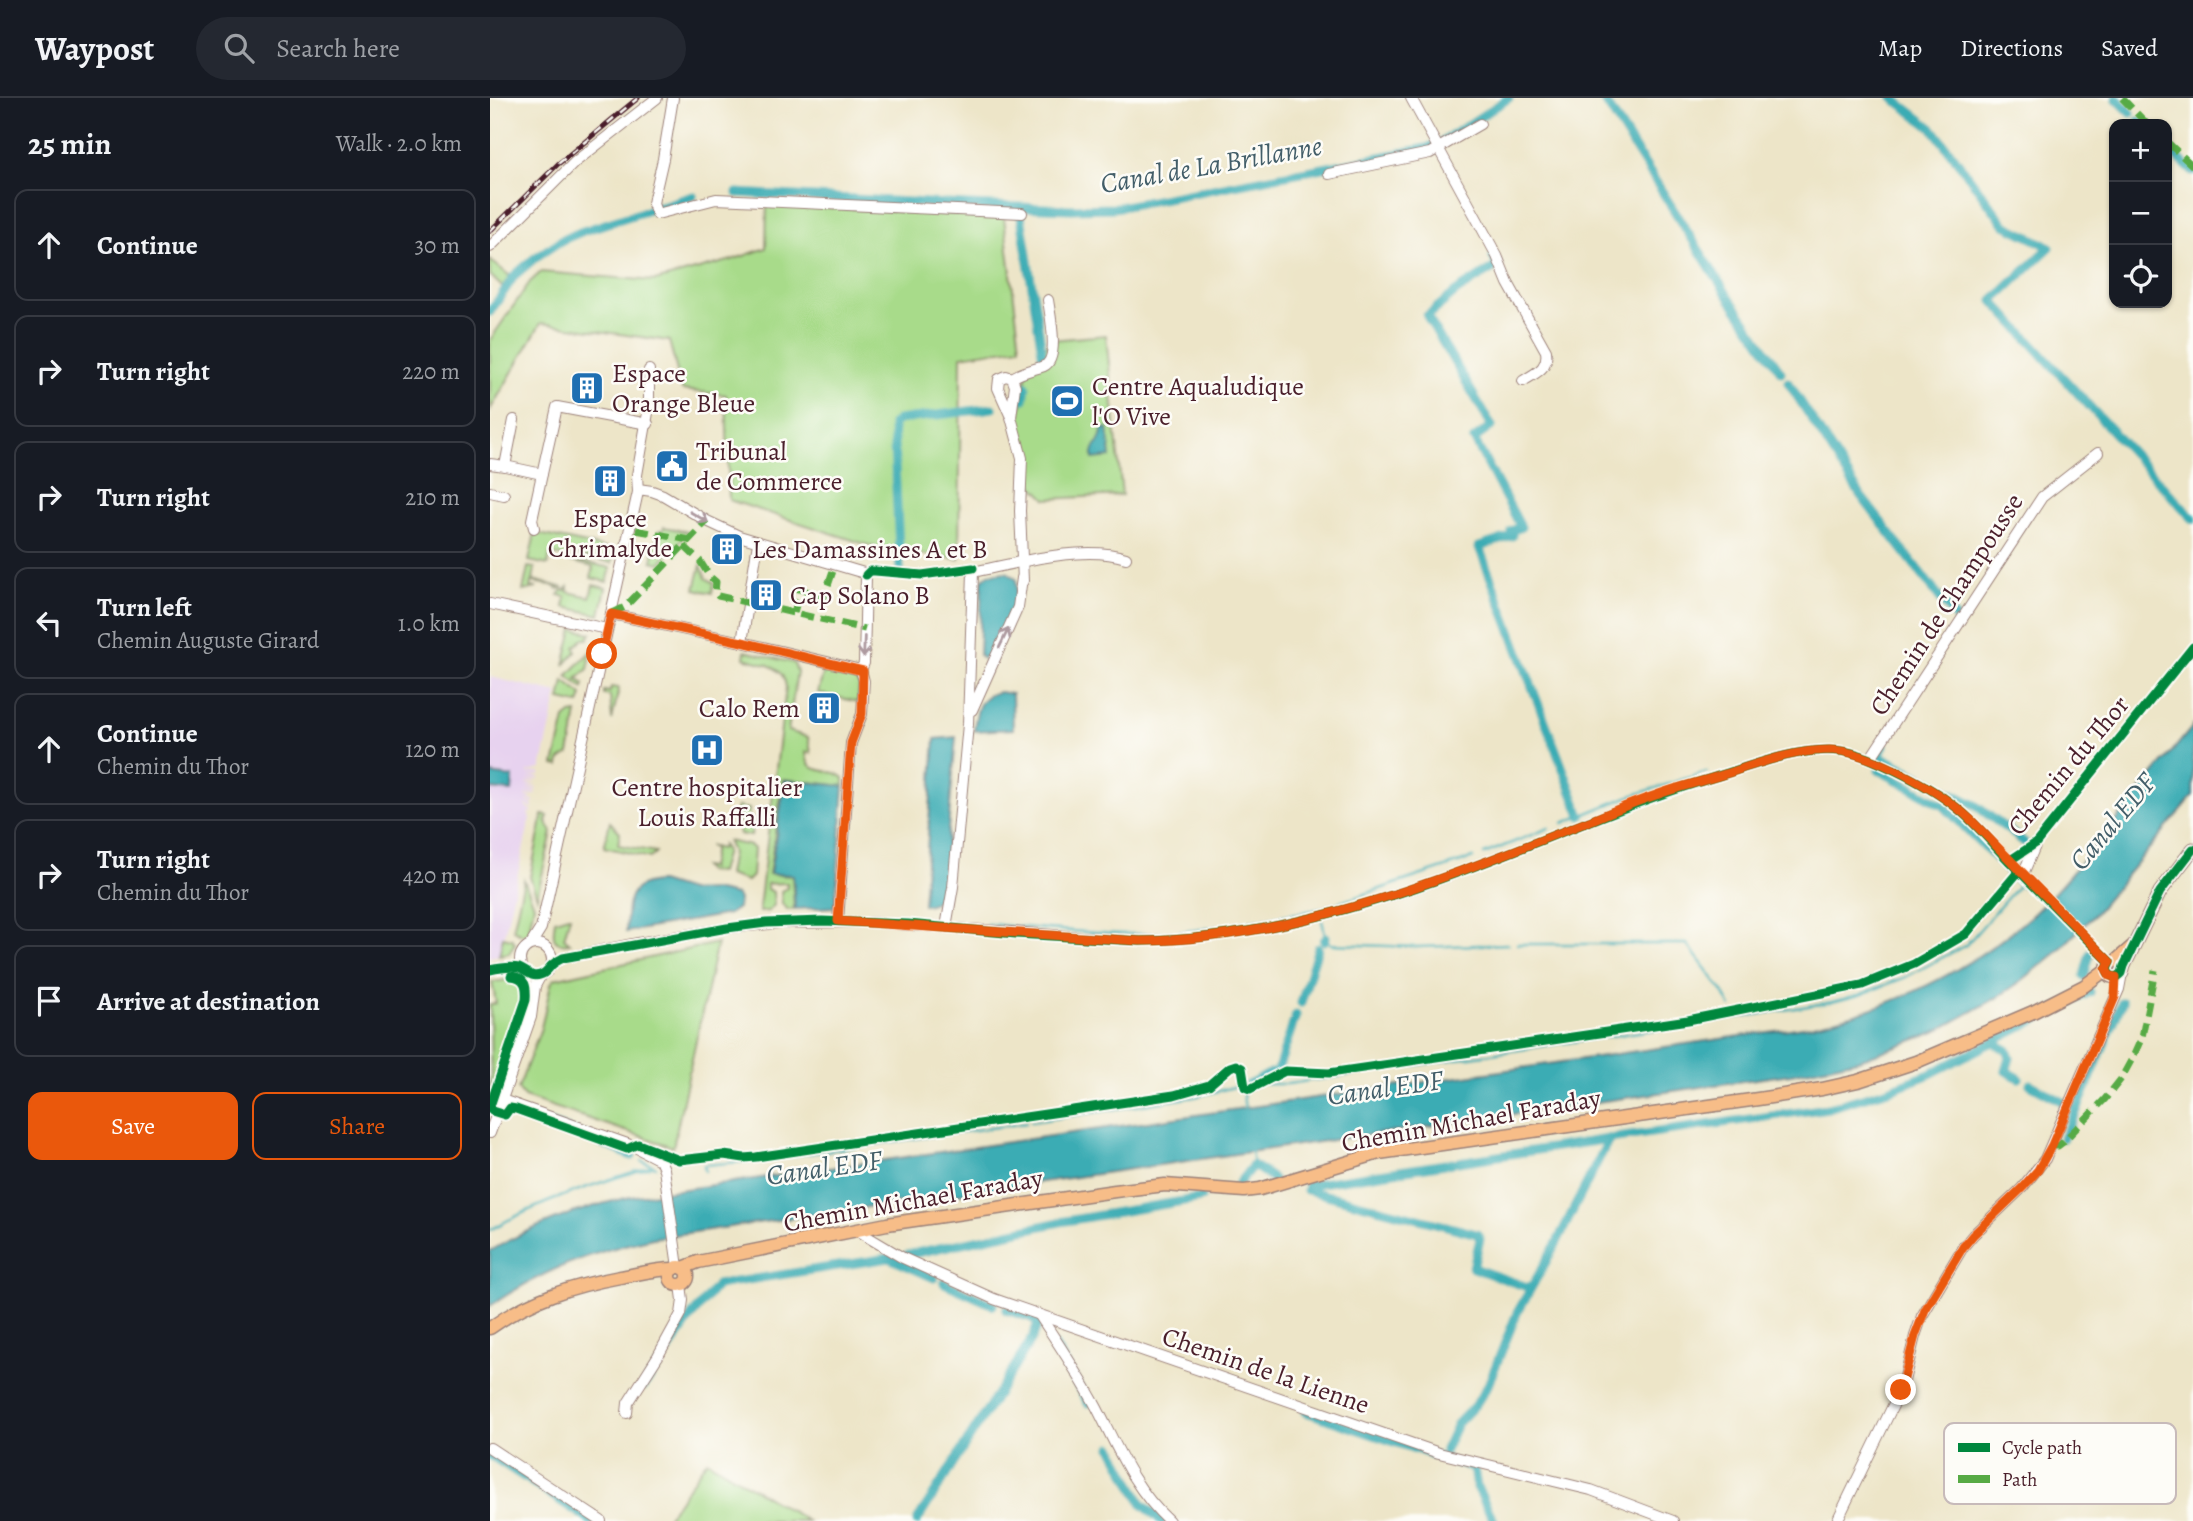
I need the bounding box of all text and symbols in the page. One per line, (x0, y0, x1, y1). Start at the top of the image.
search box (196, 17, 686, 80)
text: Waypost (35, 26, 154, 71)
icon: search (220, 29, 258, 67)
text: Search here (276, 31, 400, 66)
text: Map (1878, 32, 1922, 64)
text: Directions (1960, 32, 2063, 64)
text: Saved (2101, 32, 2158, 64)
map controls (2109, 119, 2172, 308)
button: + (2109, 119, 2172, 182)
text: 25 min (28, 124, 111, 164)
water label: Canal de La Brillanne (1097, 127, 1325, 203)
text: Walk · 2.0 km (336, 128, 462, 159)
button: − (2109, 182, 2172, 245)
icon: ahead (30, 226, 68, 264)
text: Continue (97, 228, 198, 263)
text: 30 m (414, 230, 460, 261)
button: locate (2109, 245, 2172, 308)
icon: right (30, 352, 68, 390)
text: Turn right (97, 354, 210, 389)
text: 220 m (402, 356, 460, 387)
place label: Espace Orange Bleue (612, 356, 755, 421)
building icon: Espace Orange Bleue (568, 369, 606, 407)
place label: Centre Aqualudique l'O Vive (1092, 369, 1304, 434)
sports icon: Centre Aqualudique l'O Vive (1048, 382, 1086, 420)
place label: Tribunal de Commerce (696, 434, 842, 499)
public building icon: Tribunal de Commerce (653, 447, 691, 485)
building icon: Espace Chrimalyde (591, 462, 629, 500)
icon: right (30, 478, 68, 516)
text: Turn right (97, 480, 210, 515)
text: 210 m (405, 482, 460, 513)
street label: Chemin de Champousse (1861, 486, 2031, 722)
place label: Espace Chrimalyde (548, 501, 672, 566)
one-way arrow (689, 510, 709, 524)
building icon: Les Damassines A et B (708, 530, 746, 568)
place label: Les Damassines A et B (752, 532, 988, 567)
building icon: Cap Solano B (747, 576, 785, 614)
place label: Cap Solano B (790, 578, 930, 613)
text: Turn left (97, 590, 192, 625)
icon: left (30, 604, 68, 642)
text: 1.0 km (398, 608, 460, 639)
text: Chemin Auguste Girard (97, 625, 319, 656)
one-way arrow (997, 628, 1011, 649)
one-way arrow (858, 635, 871, 658)
route start (586, 638, 617, 669)
street label: Chemin du Thor (2000, 688, 2137, 842)
building icon: Calo Rem (805, 689, 843, 727)
place label: Calo Rem (699, 691, 800, 726)
text: Continue (97, 716, 198, 751)
icon: ahead (30, 730, 68, 768)
hospital icon: Centre hospitalier Louis Raffalli (688, 731, 726, 769)
text: 120 m (405, 734, 460, 765)
text: Chemin du Thor (97, 751, 249, 782)
water label: Canal EDF (2061, 764, 2165, 878)
place label: Centre hospitalier Louis Raffalli (611, 770, 803, 835)
text: Turn right (97, 842, 210, 877)
icon: right (30, 856, 68, 894)
text: 420 m (403, 860, 460, 891)
text: Chemin du Thor (97, 877, 249, 908)
icon: arrive (30, 982, 68, 1020)
text: Arrive at destination (97, 984, 320, 1019)
water label: Canal EDF (1325, 1061, 1447, 1115)
street label: Chemin Michael Faraday (1339, 1080, 1604, 1161)
button: Save (28, 1092, 238, 1160)
button: Share (252, 1092, 462, 1160)
water label: Canal EDF (764, 1141, 886, 1195)
street label: Chemin Michael Faraday (781, 1160, 1046, 1241)
street label: Chemin de la Lienne (1158, 1319, 1374, 1422)
route end (1885, 1374, 1916, 1405)
legend (1944, 1423, 2176, 1504)
text: Cycle path (2002, 1435, 2082, 1461)
text: Path (2002, 1467, 2037, 1493)

